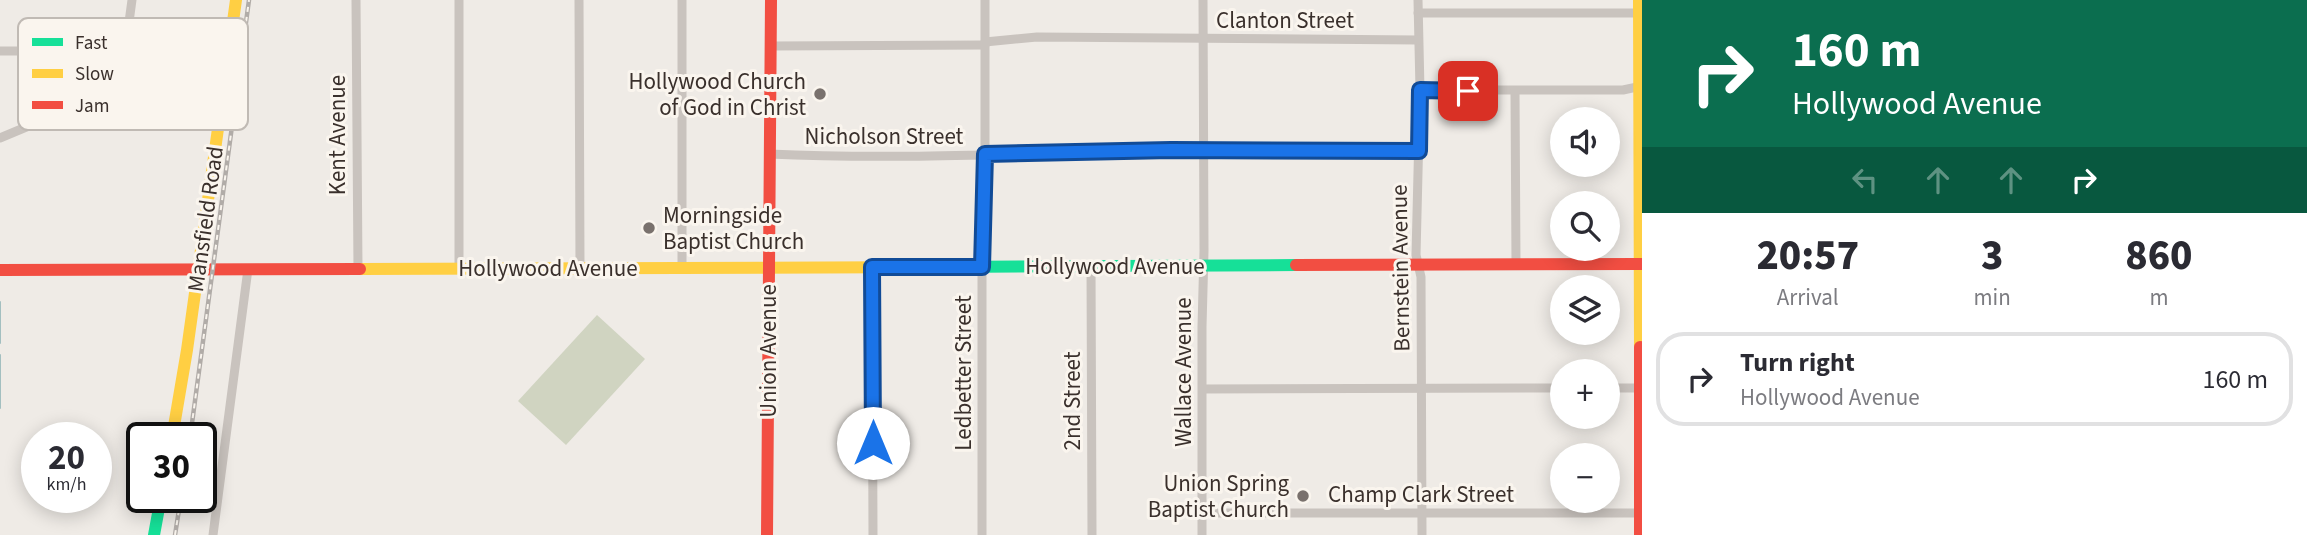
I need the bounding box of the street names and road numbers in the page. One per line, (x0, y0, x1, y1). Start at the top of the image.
street label: Clanton Street (1216, 4, 1354, 37)
street label: Kent Avenue (321, 75, 354, 195)
street label: Nicholson Street (805, 120, 964, 153)
street label: Mansfield Road (179, 144, 232, 294)
street label: Bernstein Avenue (1383, 184, 1418, 352)
street label: Hollywood Avenue (1025, 250, 1205, 283)
street label: Hollywood Avenue (458, 252, 638, 285)
street label: Union Avenue (752, 284, 785, 418)
street label: Ledbetter Street (947, 295, 980, 451)
street label: Wallace Avenue (1167, 297, 1200, 447)
street label: 2nd Street (1056, 351, 1089, 451)
street label: Champ Clark Street (1328, 478, 1514, 511)

